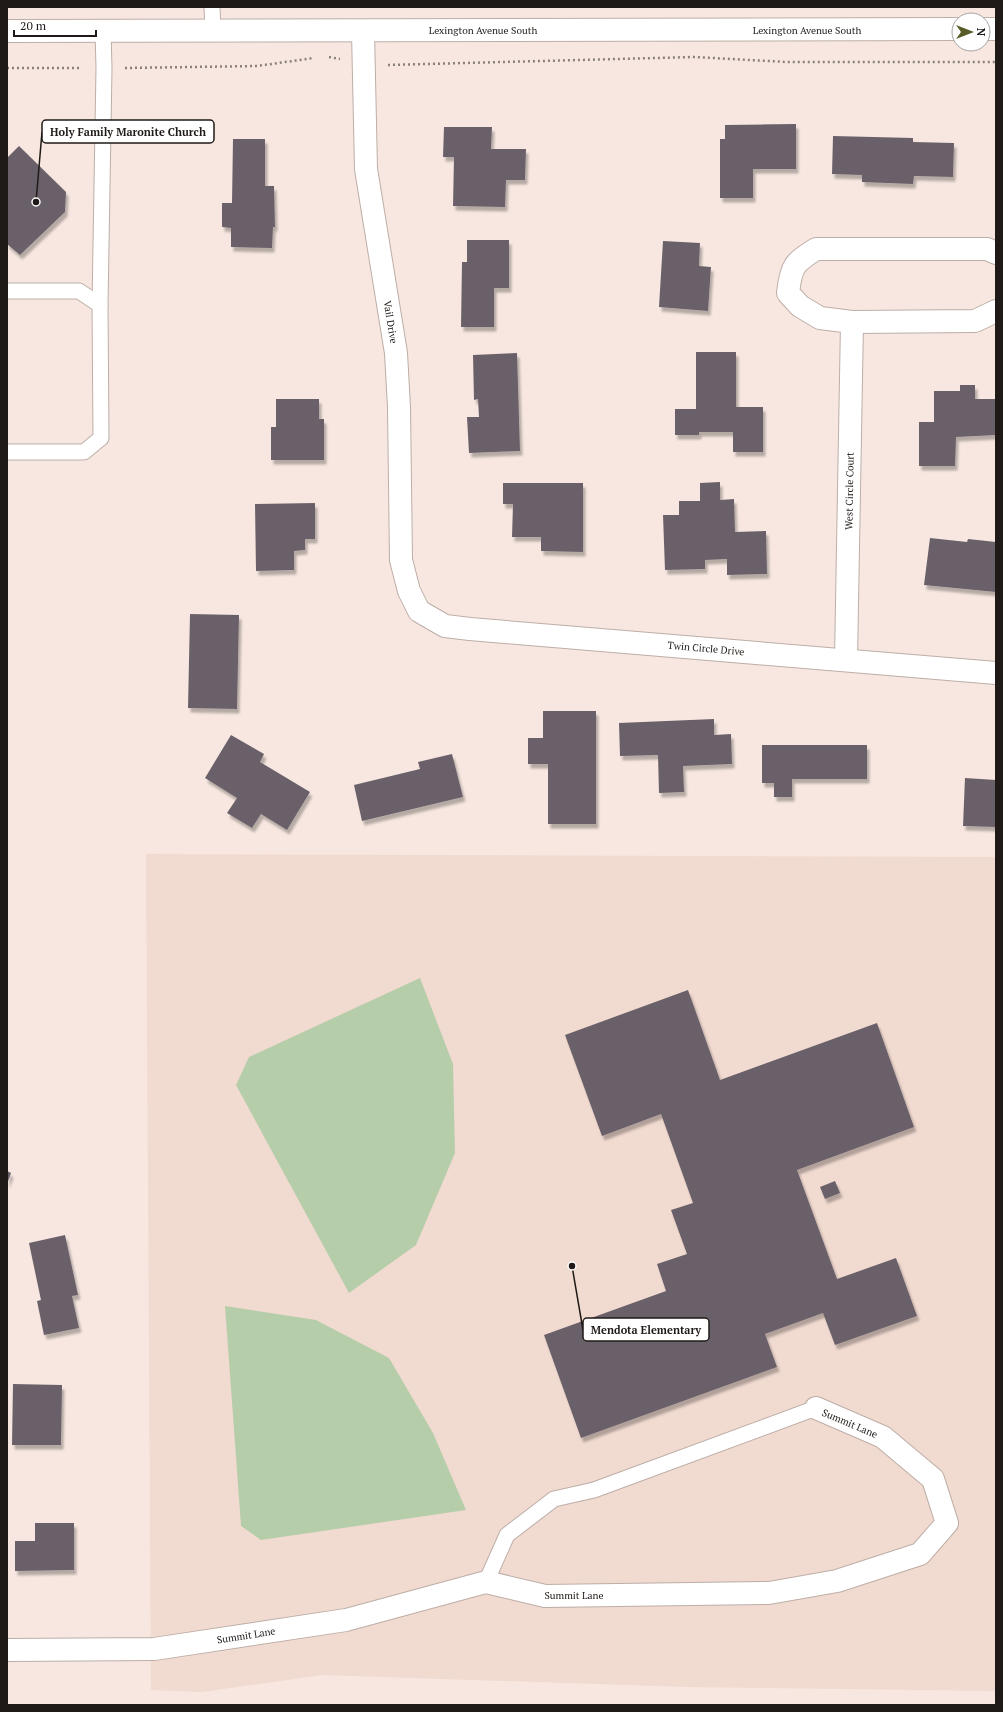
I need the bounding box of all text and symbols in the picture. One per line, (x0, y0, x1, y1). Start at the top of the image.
scale bar (14, 12, 96, 38)
north arrow (951, 12, 991, 52)
text: 20 m (20, 18, 47, 33)
street label: Lexington Avenue South (429, 24, 537, 37)
street label: Lexington Avenue South (753, 24, 861, 37)
text: N (974, 28, 988, 37)
callout: Holy Family Maronite Church (42, 120, 214, 143)
text: Holy Family Maronite Church (50, 125, 206, 139)
street label: Vail Drive (381, 300, 400, 345)
street label: West Circle Court (842, 452, 857, 530)
street label: Twin Circle Drive (667, 639, 745, 658)
callout: Mendota Elementary (583, 1318, 709, 1341)
text: Mendota Elementary (591, 1323, 701, 1337)
street label: Summit Lane (820, 1406, 880, 1441)
street label: Summit Lane (544, 1589, 604, 1602)
street label: Summit Lane (216, 1624, 276, 1647)

